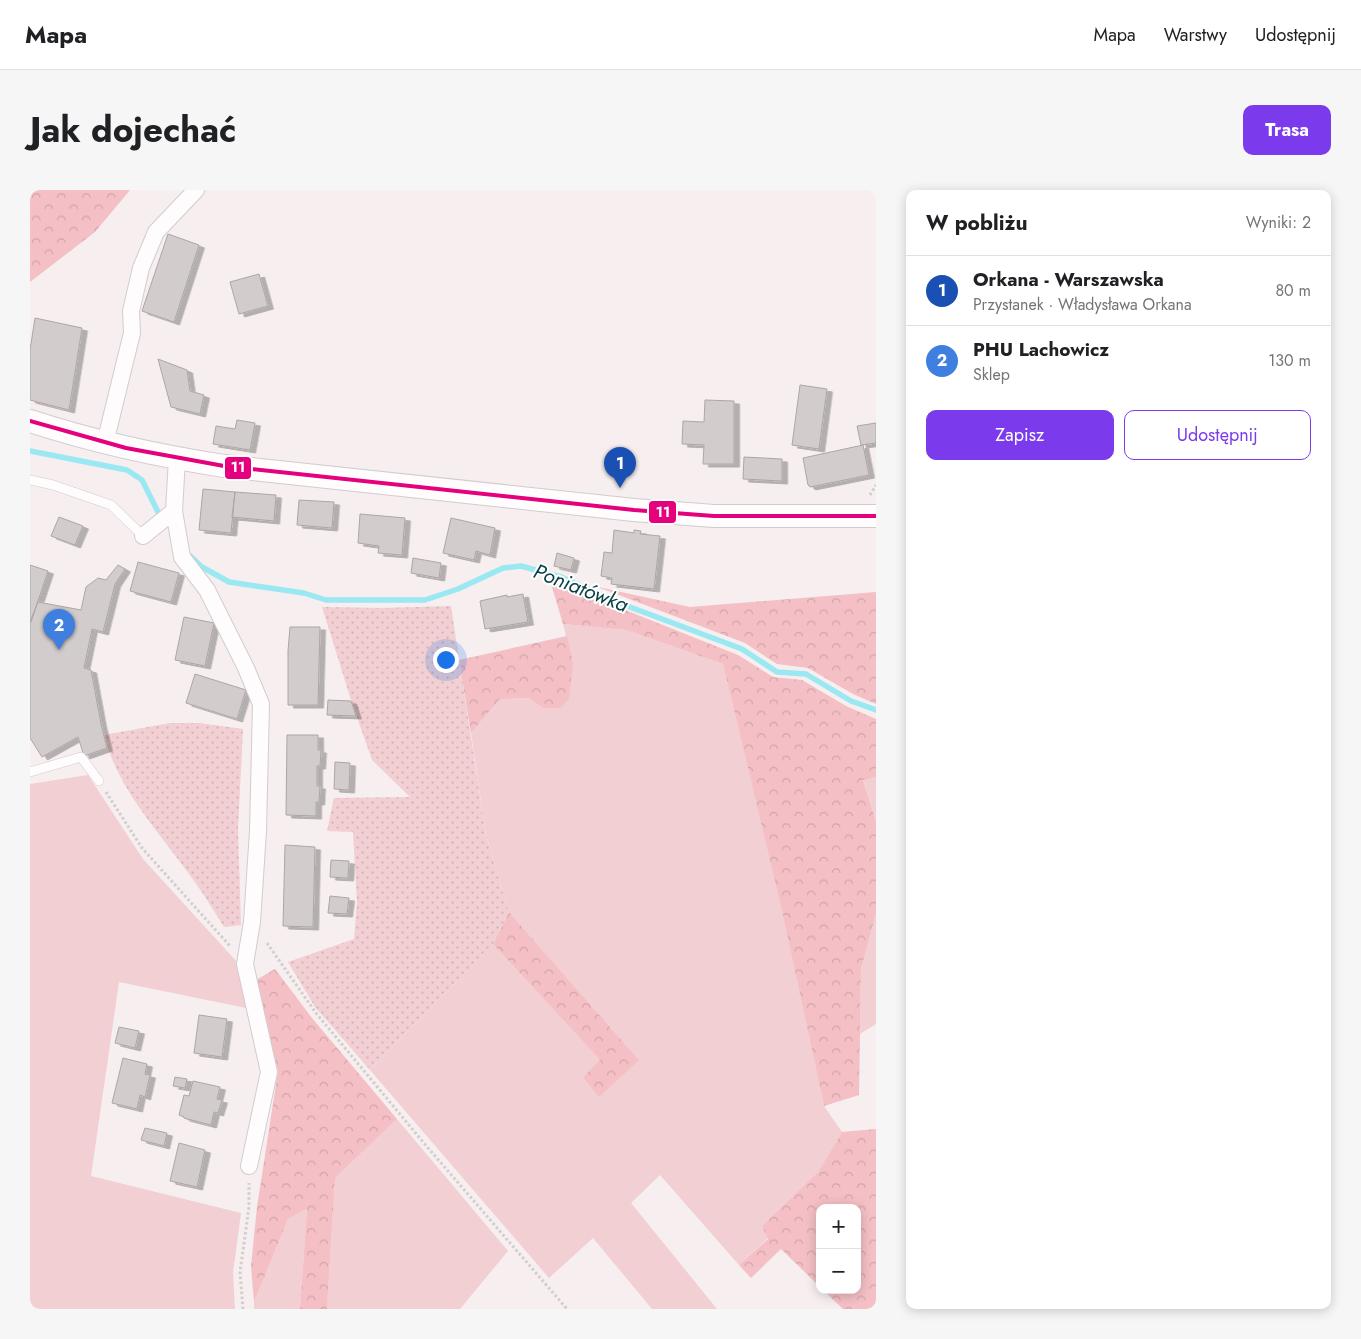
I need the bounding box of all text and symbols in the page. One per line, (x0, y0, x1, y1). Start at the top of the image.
text: Mapa (25, 17, 87, 52)
text: Mapa (1094, 22, 1136, 48)
text: Warstwy (1164, 22, 1227, 48)
text: Udostępnij (1255, 22, 1336, 48)
text: Jak dojechać (30, 105, 236, 155)
button: Trasa (1243, 105, 1331, 155)
text: W pobliżu (926, 208, 1027, 238)
text: Wyniki: 2 (1246, 211, 1311, 234)
text: Orkana - Warszawska (973, 266, 1164, 293)
text: 1 (938, 279, 946, 302)
text: 80 m (1275, 279, 1311, 302)
text: Przystanek · Władysława Orkana (973, 293, 1192, 316)
text: PHU Lachowicz (973, 336, 1109, 363)
text: 2 (937, 349, 947, 372)
text: 130 m (1268, 349, 1311, 372)
text: Sklep (973, 363, 1010, 386)
button: Zapisz (926, 410, 1114, 460)
button: Udostępnij (1124, 410, 1311, 460)
pin: 1 (604, 447, 636, 488)
line badge: 11 (224, 456, 252, 480)
text: 11 (231, 457, 245, 477)
line badge: 11 (648, 500, 677, 524)
text: 11 (656, 502, 670, 522)
water label: Poniatówka (529, 556, 633, 620)
pin: 2 (43, 609, 75, 650)
your location (433, 647, 459, 673)
map controls (816, 1204, 861, 1294)
button: + (816, 1204, 861, 1249)
button: − (816, 1249, 861, 1294)

